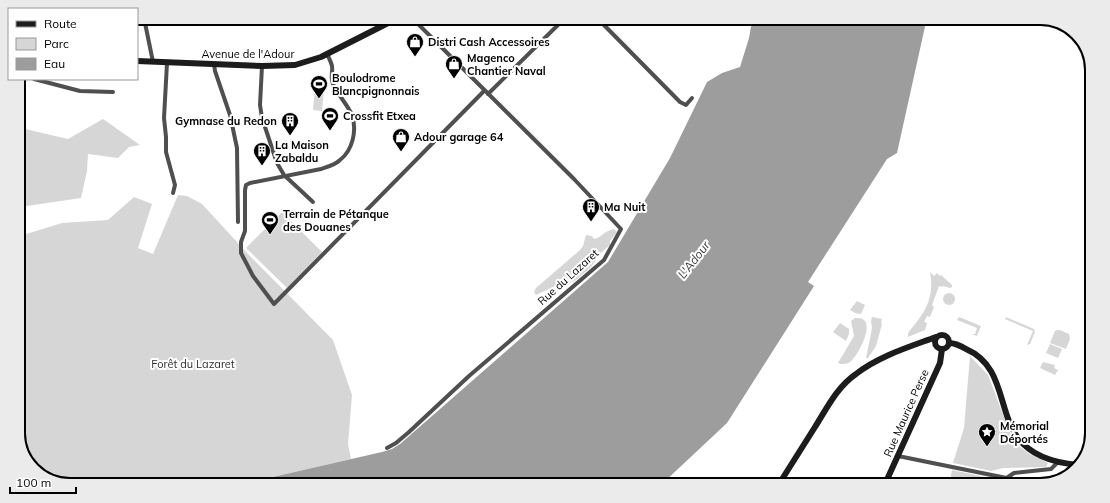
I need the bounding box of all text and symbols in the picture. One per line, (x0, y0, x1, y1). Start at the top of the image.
legend (8, 8, 138, 80)
text: Route (44, 16, 77, 31)
shop icon: Distri Cash Accessoires (405, 32, 425, 57)
place label: Distri Cash Accessoires (428, 35, 550, 49)
text: Parc (44, 36, 69, 51)
street label: Avenue de l'Adour (202, 47, 294, 61)
place label: Magenco Chantier Naval (467, 51, 546, 78)
shop icon: Magenco Chantier Naval (444, 54, 464, 79)
text: Eau (44, 56, 65, 71)
place label: Boulodrome Blancpignonnais (332, 71, 420, 98)
sports icon: Boulodrome Blancpignonnais (309, 74, 329, 99)
sports icon: Crossfit Etxea (320, 106, 340, 131)
place label: Crossfit Etxea (343, 109, 416, 123)
building icon: Gymnase du Redon (280, 111, 300, 136)
place label: Gymnase du Redon (175, 114, 277, 128)
shop icon: Adour garage 64 (391, 127, 411, 152)
place label: Adour garage 64 (414, 130, 504, 144)
place label: La Maison Zabaldu (275, 138, 329, 165)
building icon: La Maison Zabaldu (252, 141, 272, 166)
building icon: Ma Nuit (581, 197, 601, 222)
place label: Ma Nuit (604, 200, 645, 214)
place label: Terrain de Pétanque des Douanes (283, 207, 389, 234)
sports icon: Terrain de Pétanque des Douanes (260, 210, 280, 235)
water label: L'Adour (674, 238, 713, 281)
street label: Rue du Lazaret (535, 246, 601, 308)
park label: Forêt du Lazaret (151, 357, 235, 371)
street label: Rue Maurice Perse (880, 367, 932, 459)
place label: Mémorial Déportés (1000, 419, 1049, 446)
place icon: Mémorial Déportés (977, 422, 997, 447)
scale bar (10, 469, 76, 495)
text: 100 m (16, 475, 51, 490)

